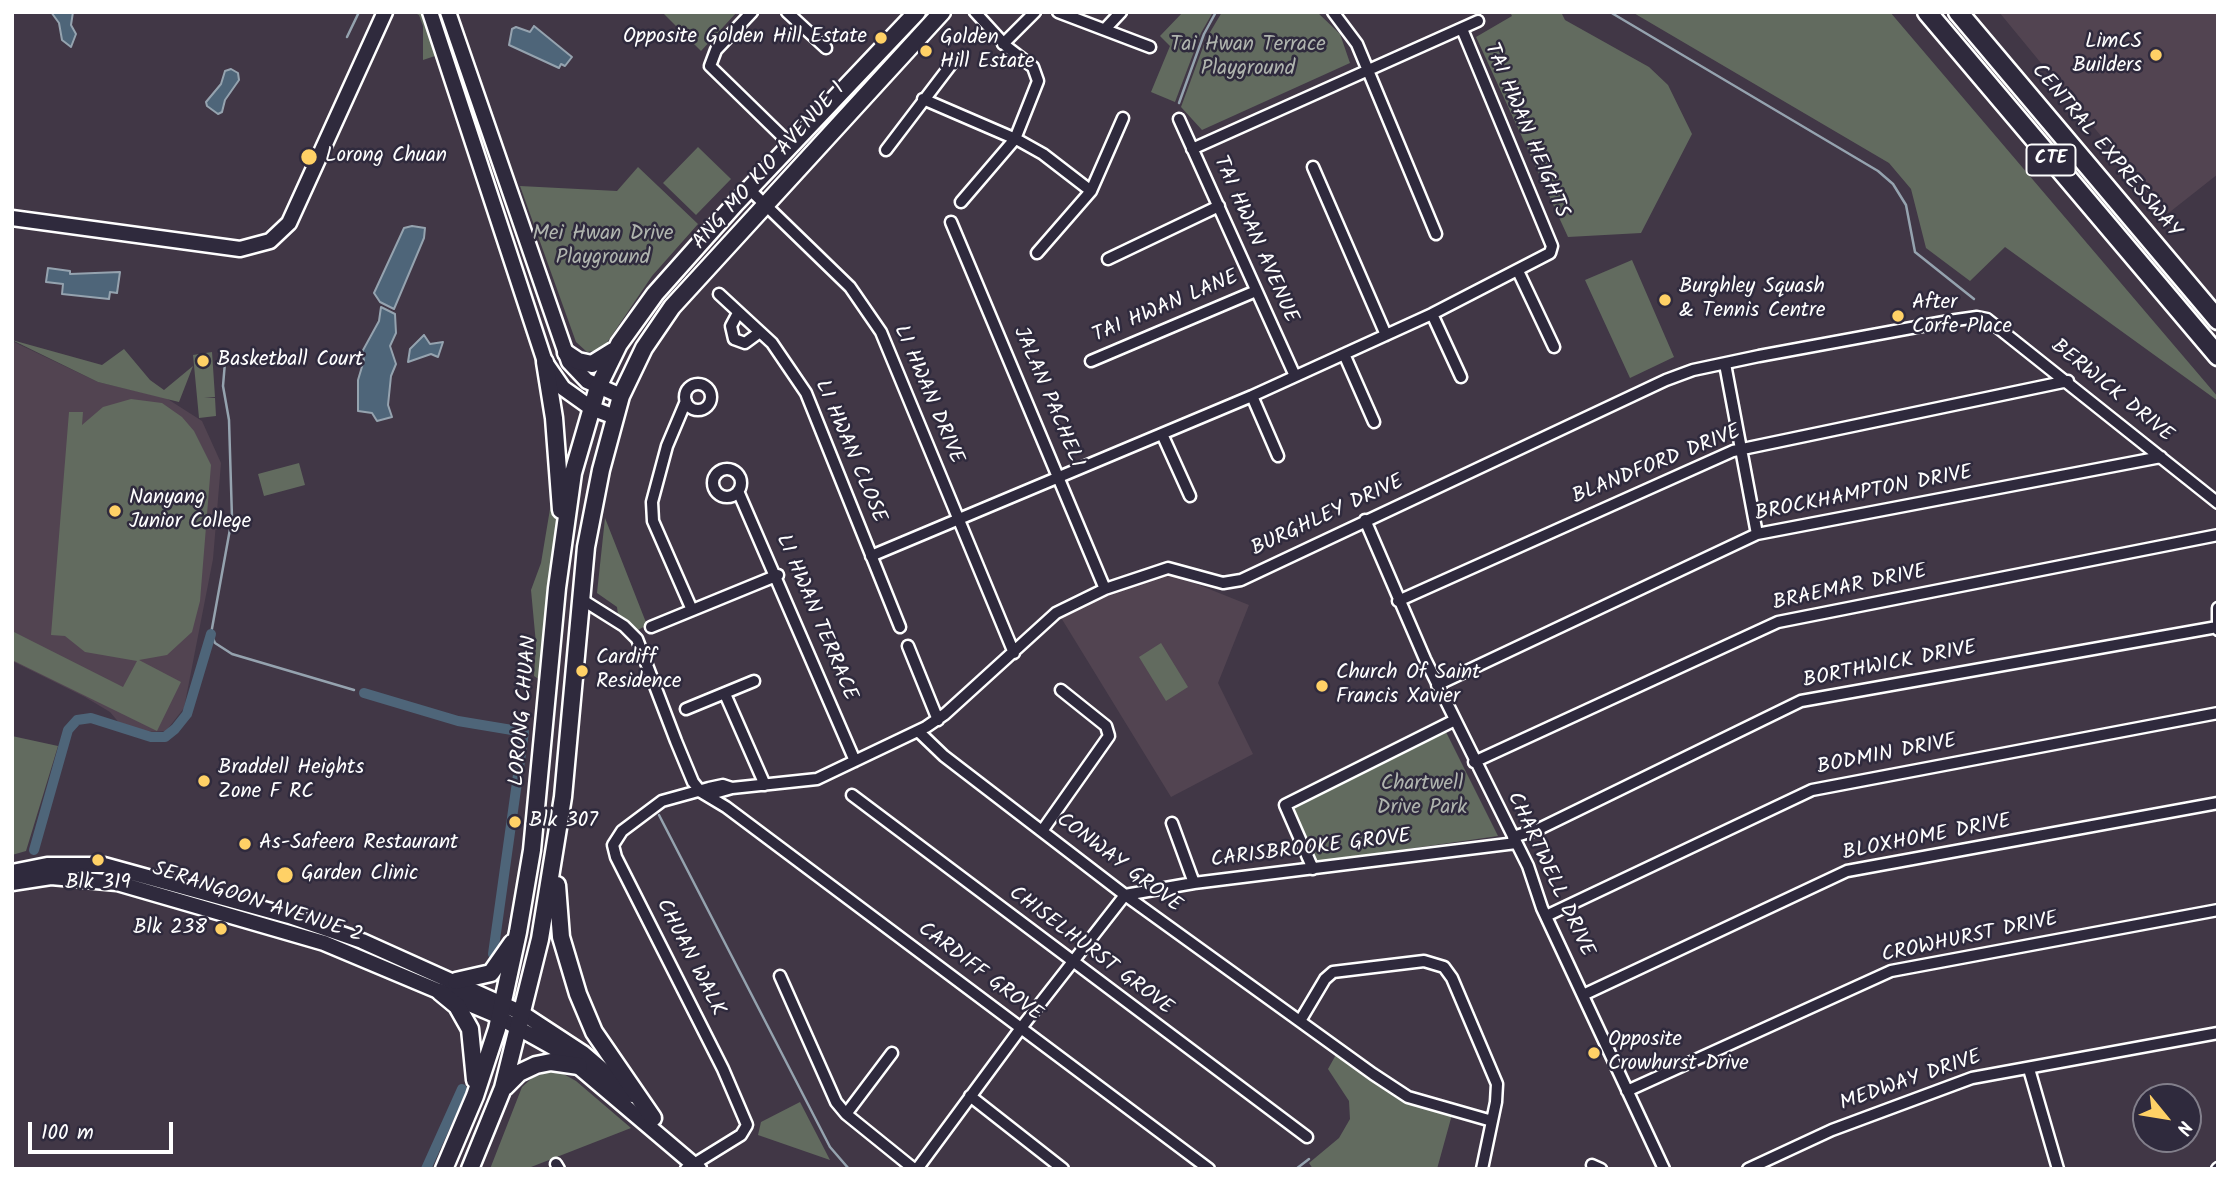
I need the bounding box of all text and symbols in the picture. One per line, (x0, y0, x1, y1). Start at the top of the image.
place label: Opposite Golden Hill Estate (623, 25, 867, 51)
place label: Golden Hill Estate (940, 26, 1035, 76)
marker: Opposite Golden Hill Estate (873, 30, 889, 46)
place label: LimCS Builders (2073, 30, 2142, 80)
park label: Tai Hwan Terrace Playground (1170, 33, 1326, 83)
street label: TAI HWAN HEIGHTS (1477, 40, 1573, 222)
marker: Golden Hill Estate (918, 43, 934, 59)
marker: LimCS Builders (2148, 47, 2164, 63)
street label: CENTRAL EXPRESSWAY (2025, 60, 2185, 244)
street label: ANG MO KIO AVENUE 1 (688, 78, 852, 256)
place label: Lorong Chuan (325, 144, 447, 170)
road number: CTE (2026, 144, 2076, 176)
marker: Lorong Chuan (299, 147, 319, 167)
street label: TAI HWAN AVENUE (1206, 153, 1302, 327)
park label: Mei Hwan Drive Playground (533, 222, 673, 272)
street label: TAI HWAN LANE (1089, 266, 1243, 350)
place label: Burghley Squash & Tennis Centre (1679, 275, 1825, 325)
place label: After Corfe Place (1912, 291, 2012, 341)
marker: Burghley Squash & Tennis Centre (1657, 292, 1673, 308)
marker: After Corfe Place (1890, 308, 1906, 324)
street label: LI HWAN DRIVE (886, 322, 968, 468)
street label: JALAN PACHELI (1006, 324, 1088, 472)
street label: BERWICK DRIVE (2045, 335, 2177, 449)
place label: Basketball Court (217, 348, 363, 374)
marker: Basketball Court (195, 353, 211, 369)
street label: LI HWAN CLOSE (808, 377, 890, 527)
street label: BLANDFORD DRIVE (1569, 421, 1745, 511)
street label: BROCKHAMPTON DRIVE (1753, 462, 1975, 528)
street label: BURGHLEY DRIVE (1248, 471, 1408, 563)
place label: Nanyang Junior College (129, 486, 251, 536)
marker: Nanyang Junior College (107, 503, 123, 519)
street label: LI HWAN TERRACE (769, 531, 861, 705)
street label: BRAEMAR DRIVE (1771, 560, 1929, 618)
street label: LORONG CHUAN (506, 635, 544, 787)
street label: BORTHWICK DRIVE (1801, 637, 1979, 695)
place label: Cardiff Residence (596, 646, 682, 696)
place label: Church Of Saint Francis Xavier (1336, 661, 1480, 711)
marker: Cardiff Residence (574, 663, 590, 679)
marker: Church Of Saint Francis Xavier (1314, 678, 1330, 694)
street label: BODMIN DRIVE (1815, 730, 1959, 782)
place label: Braddell Heights Zone F RC (218, 756, 364, 806)
park label: Chartwell Drive Park (1377, 772, 1467, 822)
marker: Braddell Heights Zone F RC (196, 773, 212, 789)
street label: CHARTWELL DRIVE (1500, 789, 1598, 961)
place label: Blk 307 (529, 809, 598, 835)
street label: CONWAY GROVE (1050, 809, 1186, 919)
street label: BLOXHOME DRIVE (1841, 810, 2013, 868)
marker: Blk 307 (507, 814, 523, 830)
street label: CARISBROOKE GROVE (1210, 825, 1412, 875)
place label: As-Safeera Restaurant (259, 831, 458, 857)
marker: As-Safeera Restaurant (237, 836, 253, 852)
marker: Blk 319 (90, 852, 106, 868)
street label: SERANGOON AVENUE 2 (149, 858, 365, 950)
place label: Garden Clinic (301, 862, 418, 888)
marker: Garden Clinic (275, 865, 295, 885)
place label: Blk 319 (65, 871, 131, 897)
street label: CHISELHURST GROVE (1003, 882, 1177, 1022)
street label: CHUAN WALK (649, 895, 729, 1021)
street label: CROWHURST DRIVE (1880, 908, 2060, 970)
place label: Blk 238 (133, 916, 207, 942)
street label: CARDIFF GROVE (912, 918, 1046, 1028)
marker: Blk 238 (213, 921, 229, 937)
place label: Opposite Crowhurst Drive (1608, 1028, 1749, 1078)
marker: Opposite Crowhurst Drive (1586, 1045, 1602, 1061)
street label: MEDWAY DRIVE (1837, 1046, 1985, 1118)
north arrow (2132, 1083, 2202, 1153)
scale bar (32, 1108, 177, 1152)
text: N (2167, 1115, 2199, 1140)
text: 100 m (41, 1117, 94, 1150)

